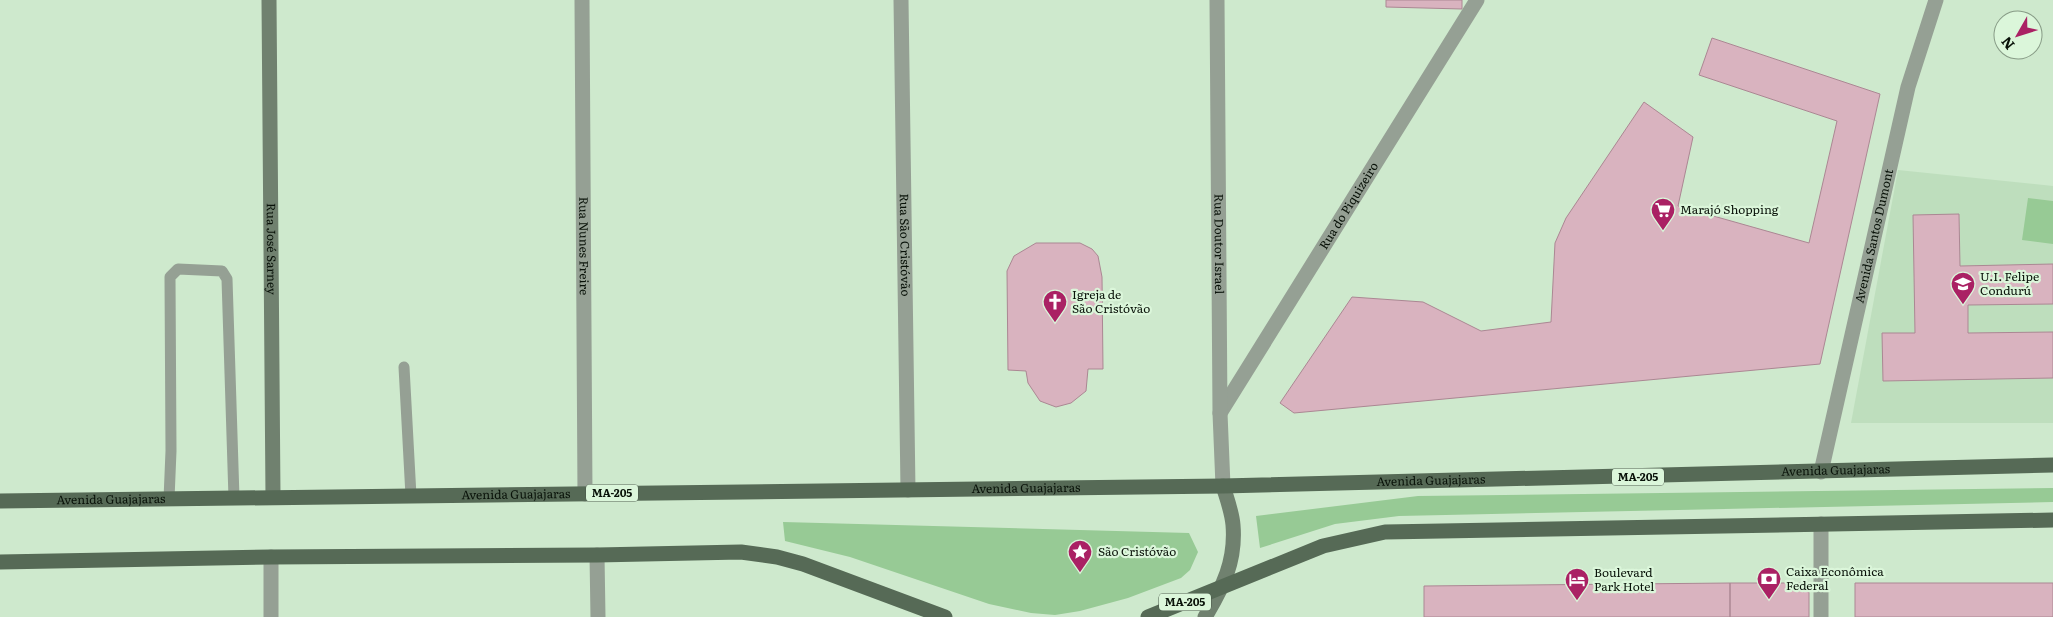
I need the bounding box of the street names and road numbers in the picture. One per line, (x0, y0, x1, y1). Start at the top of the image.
street label: Rua do Piquizeiro (1314, 158, 1382, 253)
street label: Avenida Santos Dumont (1849, 167, 1897, 305)
street label: Rua São Cristóvão (896, 193, 915, 297)
street label: Rua Doutor Israel (1210, 194, 1229, 294)
street label: Rua Nunes Freire (575, 197, 594, 295)
street label: Rua José Sarney (263, 203, 281, 295)
street label: Avenida Guajajaras (1781, 459, 1891, 480)
road number: MA-205 (1612, 468, 1664, 486)
street label: Avenida Guajajaras (1376, 469, 1486, 490)
street label: Avenida Guajajaras (971, 478, 1081, 497)
street label: Avenida Guajajaras (461, 484, 571, 503)
road number: MA-205 (586, 484, 638, 502)
street label: Avenida Guajajaras (56, 489, 166, 508)
road number: MA-205 (1159, 594, 1211, 610)

